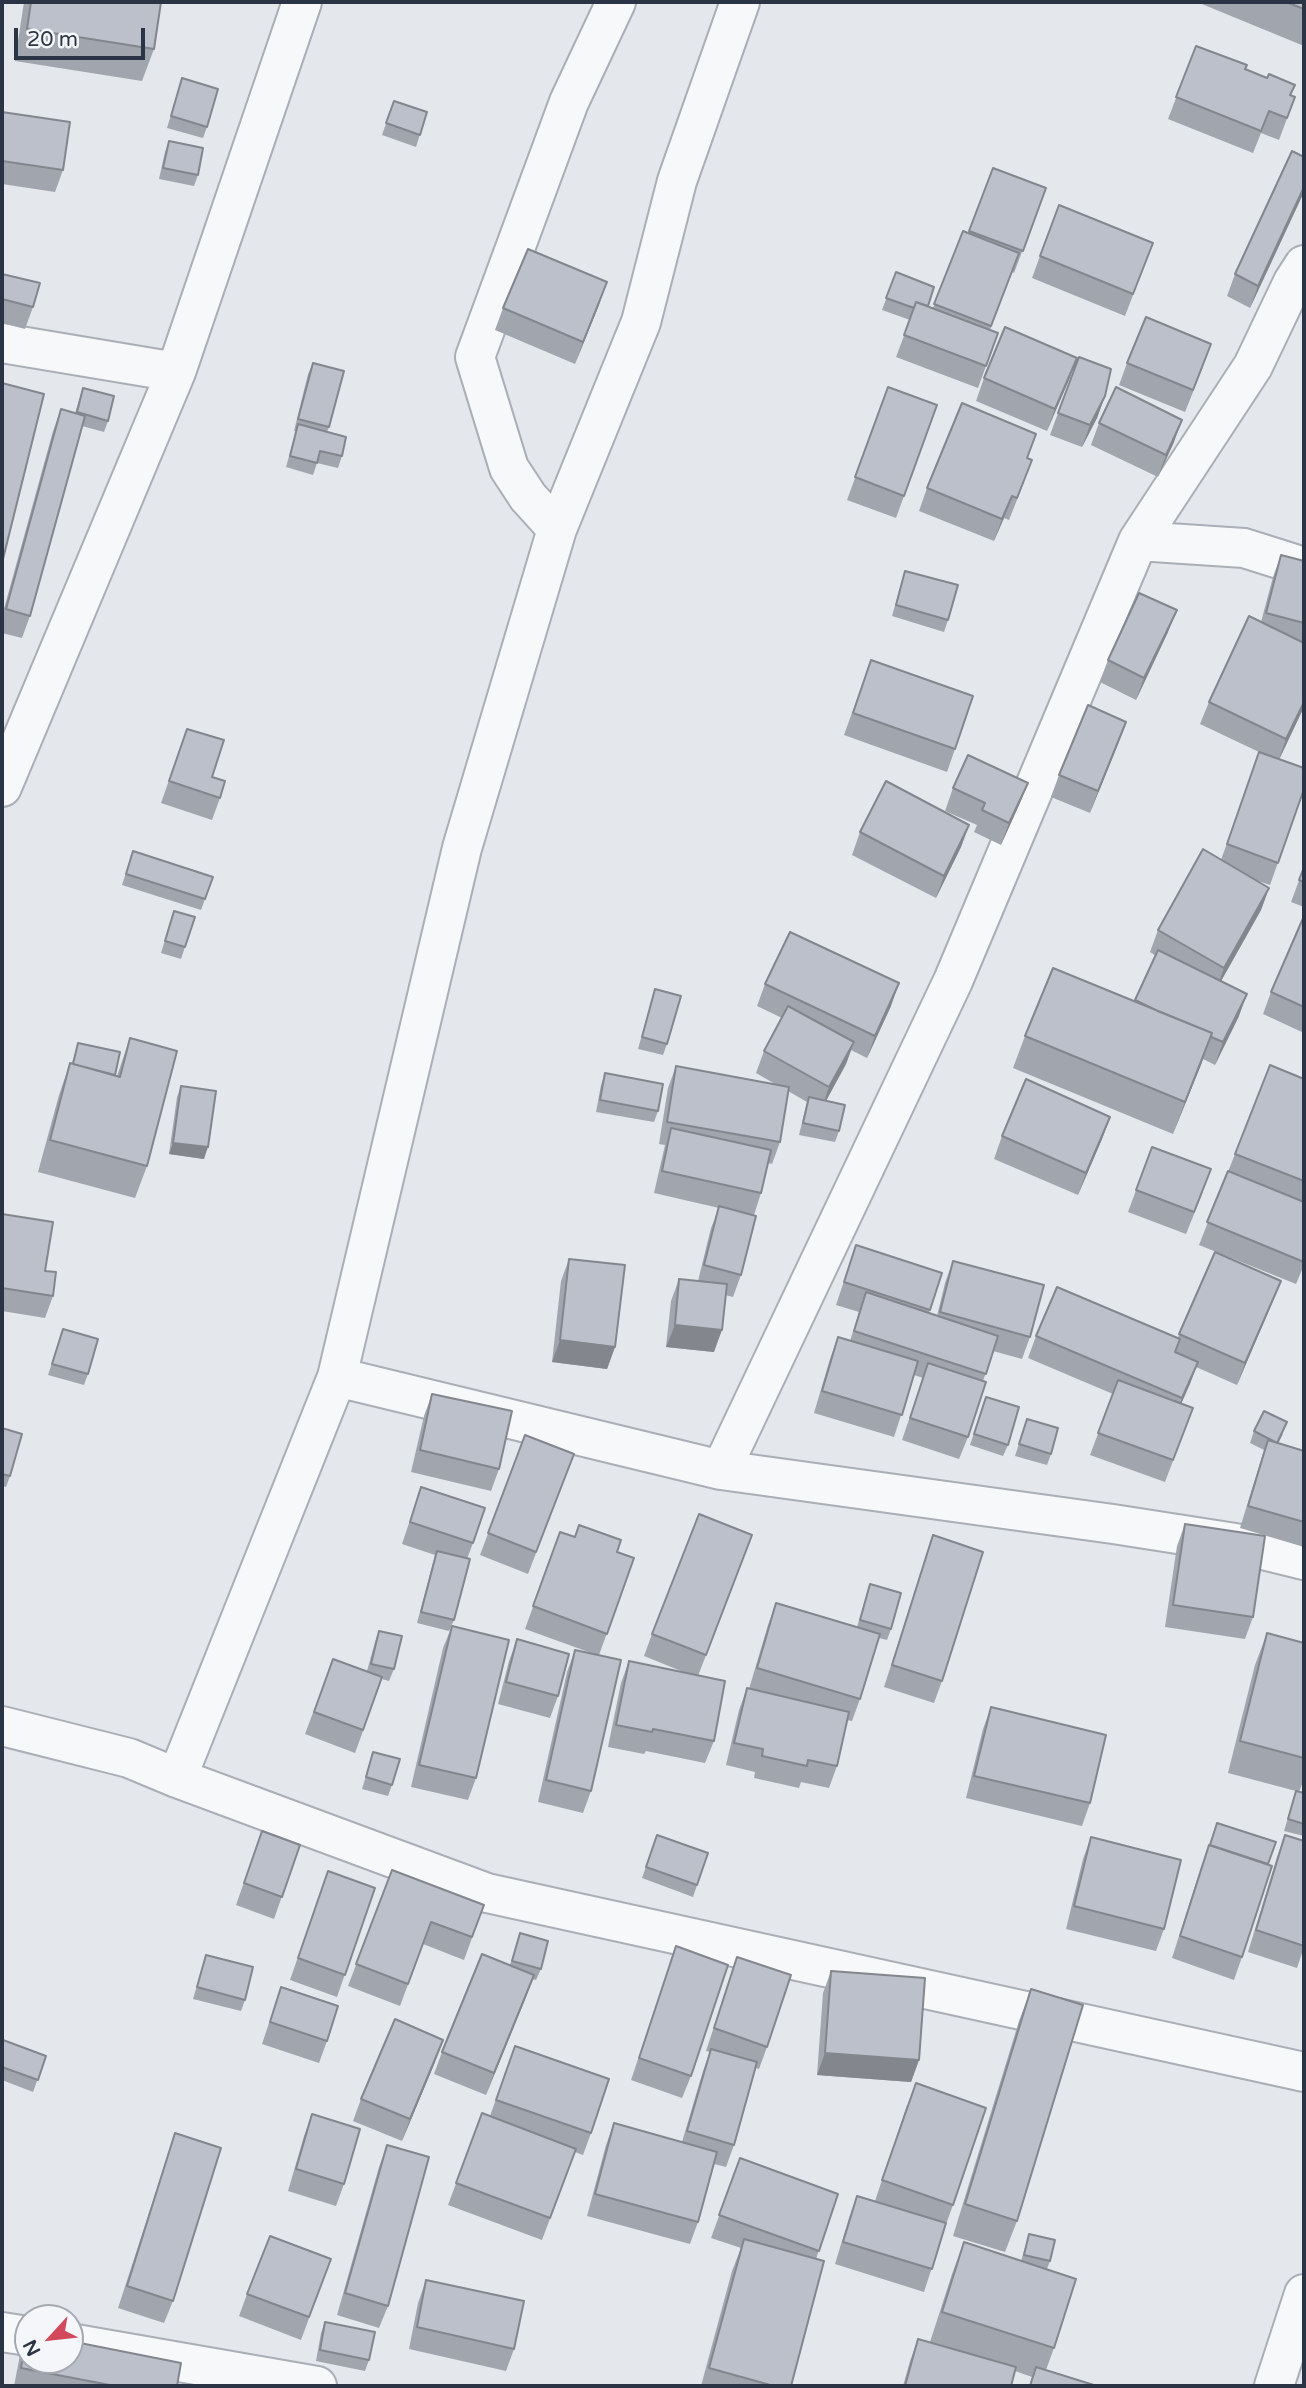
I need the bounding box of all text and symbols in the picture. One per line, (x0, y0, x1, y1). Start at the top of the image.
scale bar (18, 14, 149, 58)
text: 20 m (27, 27, 78, 52)
north arrow (14, 2304, 84, 2374)
text: N (19, 2336, 45, 2359)

